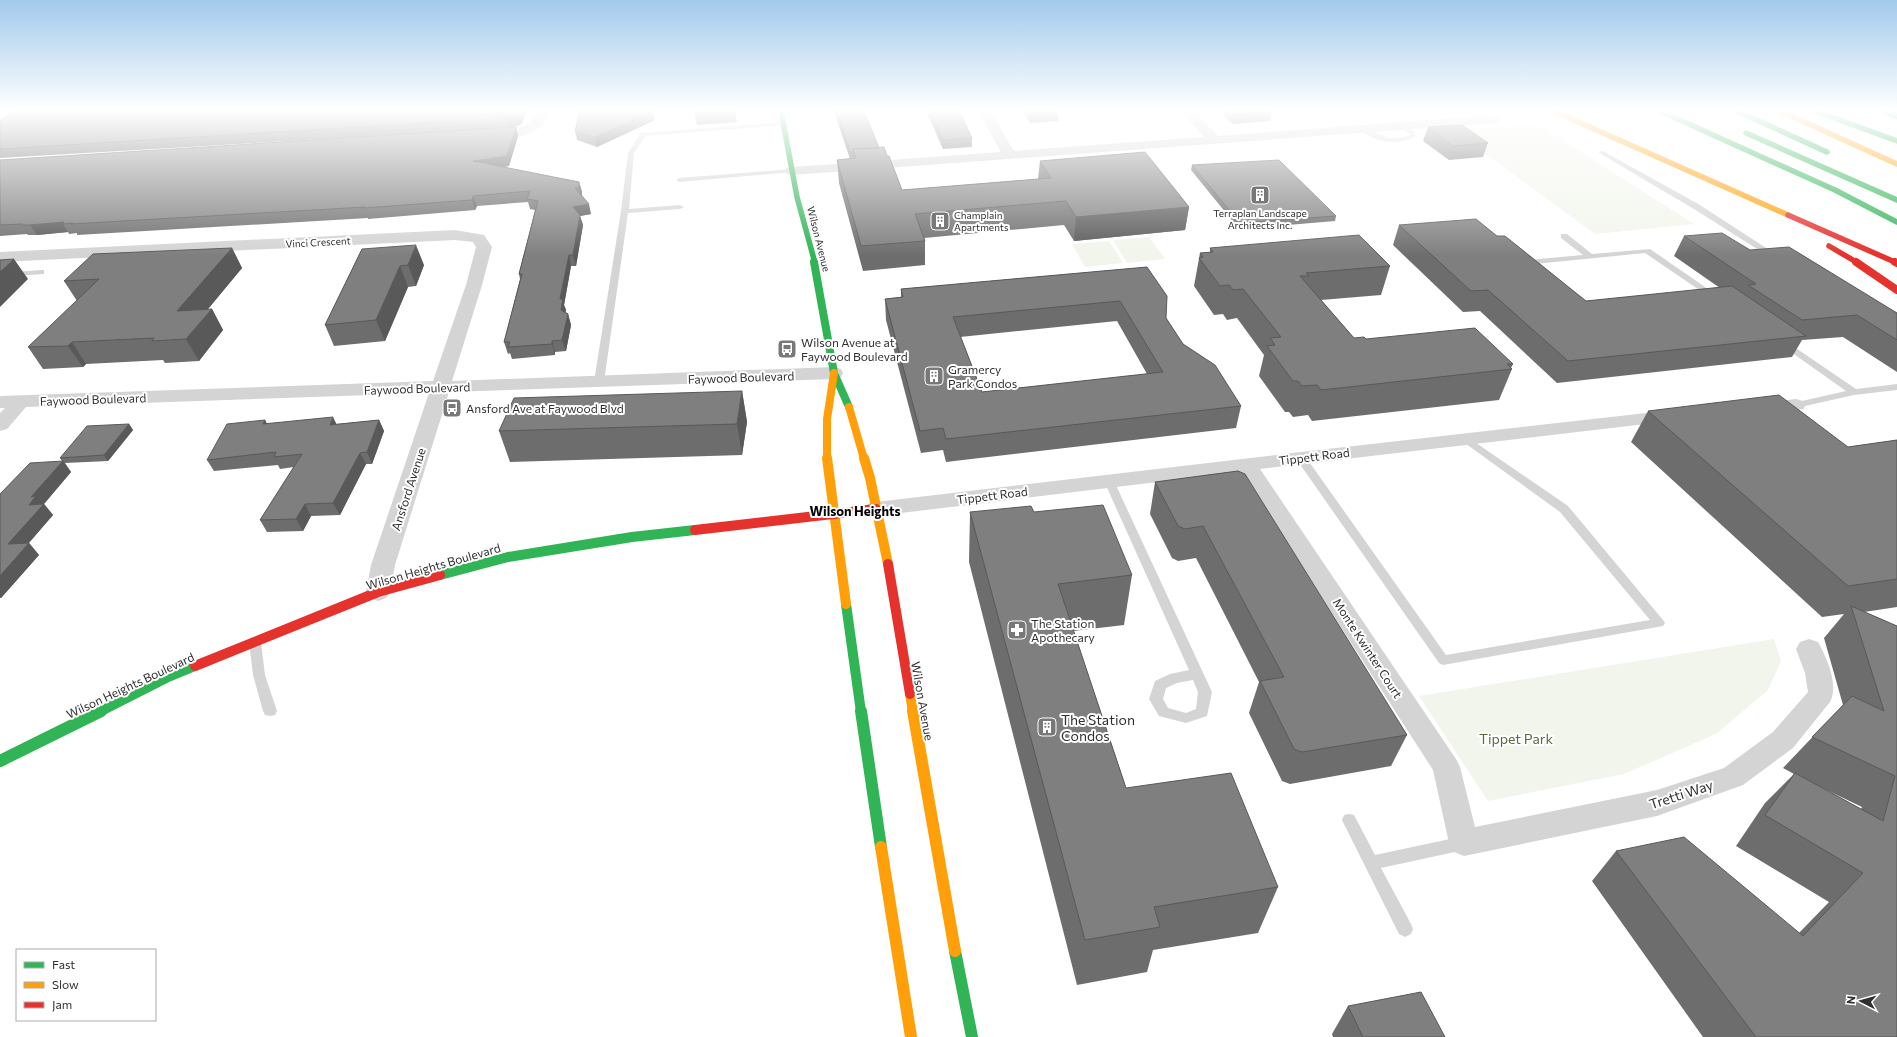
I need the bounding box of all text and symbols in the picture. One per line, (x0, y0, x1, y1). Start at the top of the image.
building icon: Terraplan Landscape Architects Inc. (1249, 184, 1271, 206)
street label: Wilson Avenue (805, 205, 833, 273)
place label: Terraplan Landscape Architects Inc. (1213, 207, 1307, 231)
place label: Champlain Apartments (954, 209, 1009, 233)
building icon: Champlain Apartments (929, 210, 951, 232)
street label: Vinci Crescent (285, 234, 351, 250)
place label: Wilson Avenue at Faywood Boulevard (801, 335, 908, 363)
bus stop icon: Wilson Avenue at Faywood Boulevard (776, 338, 798, 360)
place label: Gramercy Park Condos (948, 362, 1017, 390)
building icon: Gramercy Park Condos (923, 365, 945, 387)
street label: Faywood Boulevard (687, 368, 795, 386)
street label: Faywood Boulevard (363, 379, 471, 397)
street label: Faywood Boulevard (39, 390, 147, 408)
bus stop icon: Ansford Ave at Faywood Blvd (441, 397, 463, 419)
place label: Ansford Ave at Faywood Blvd (466, 401, 624, 415)
street label: Tippett Road (1278, 445, 1350, 467)
street label: Ansford Avenue (388, 446, 428, 532)
street label: Tippett Road (956, 484, 1028, 506)
district label: Wilson Heights (809, 503, 901, 519)
street label: Wilson Heights Boulevard (364, 540, 502, 592)
street label: Monte Kwinter Court (1330, 595, 1406, 701)
place label: The Station Apothecary (1031, 616, 1095, 644)
pharmacy icon: The Station Apothecary (1006, 619, 1028, 641)
street label: Wilson Heights Boulevard (64, 649, 196, 721)
street label: Wilson Avenue (909, 660, 937, 742)
place label: The Station Condos (1061, 711, 1135, 744)
building icon: The Station Condos (1036, 716, 1058, 738)
park label: Tippet Park (1479, 730, 1553, 747)
street label: Tretti Way (1647, 776, 1715, 812)
legend (16, 949, 156, 1021)
text: Fast (52, 957, 75, 971)
text: Slow (52, 977, 79, 991)
north arrow (1841, 981, 1881, 1021)
text: N (1844, 995, 1857, 1005)
text: Jam (52, 997, 72, 1012)

